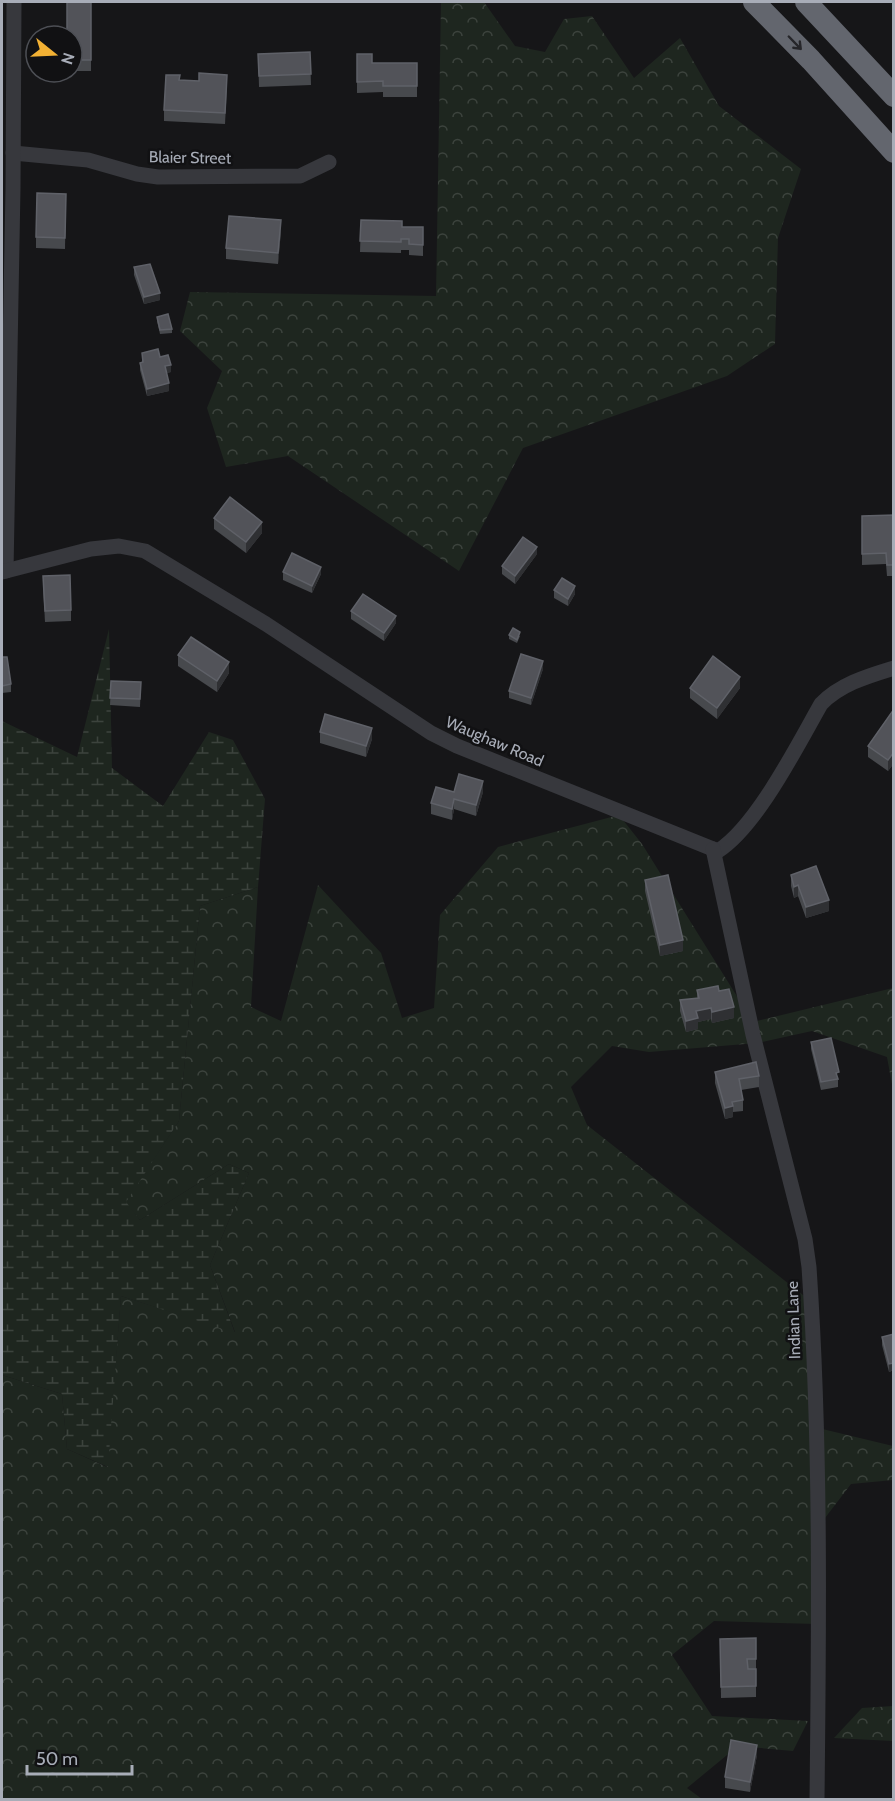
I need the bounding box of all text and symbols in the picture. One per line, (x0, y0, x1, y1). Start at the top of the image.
north arrow (24, 24, 84, 84)
one-way arrow (788, 36, 802, 51)
text: N (57, 50, 79, 67)
street label: Blaier Street (149, 147, 232, 168)
street label: Waughaw Road (443, 712, 547, 771)
street label: Indian Lane (783, 1281, 804, 1359)
scale bar (27, 1738, 132, 1776)
text: 50 m (36, 1748, 78, 1770)

